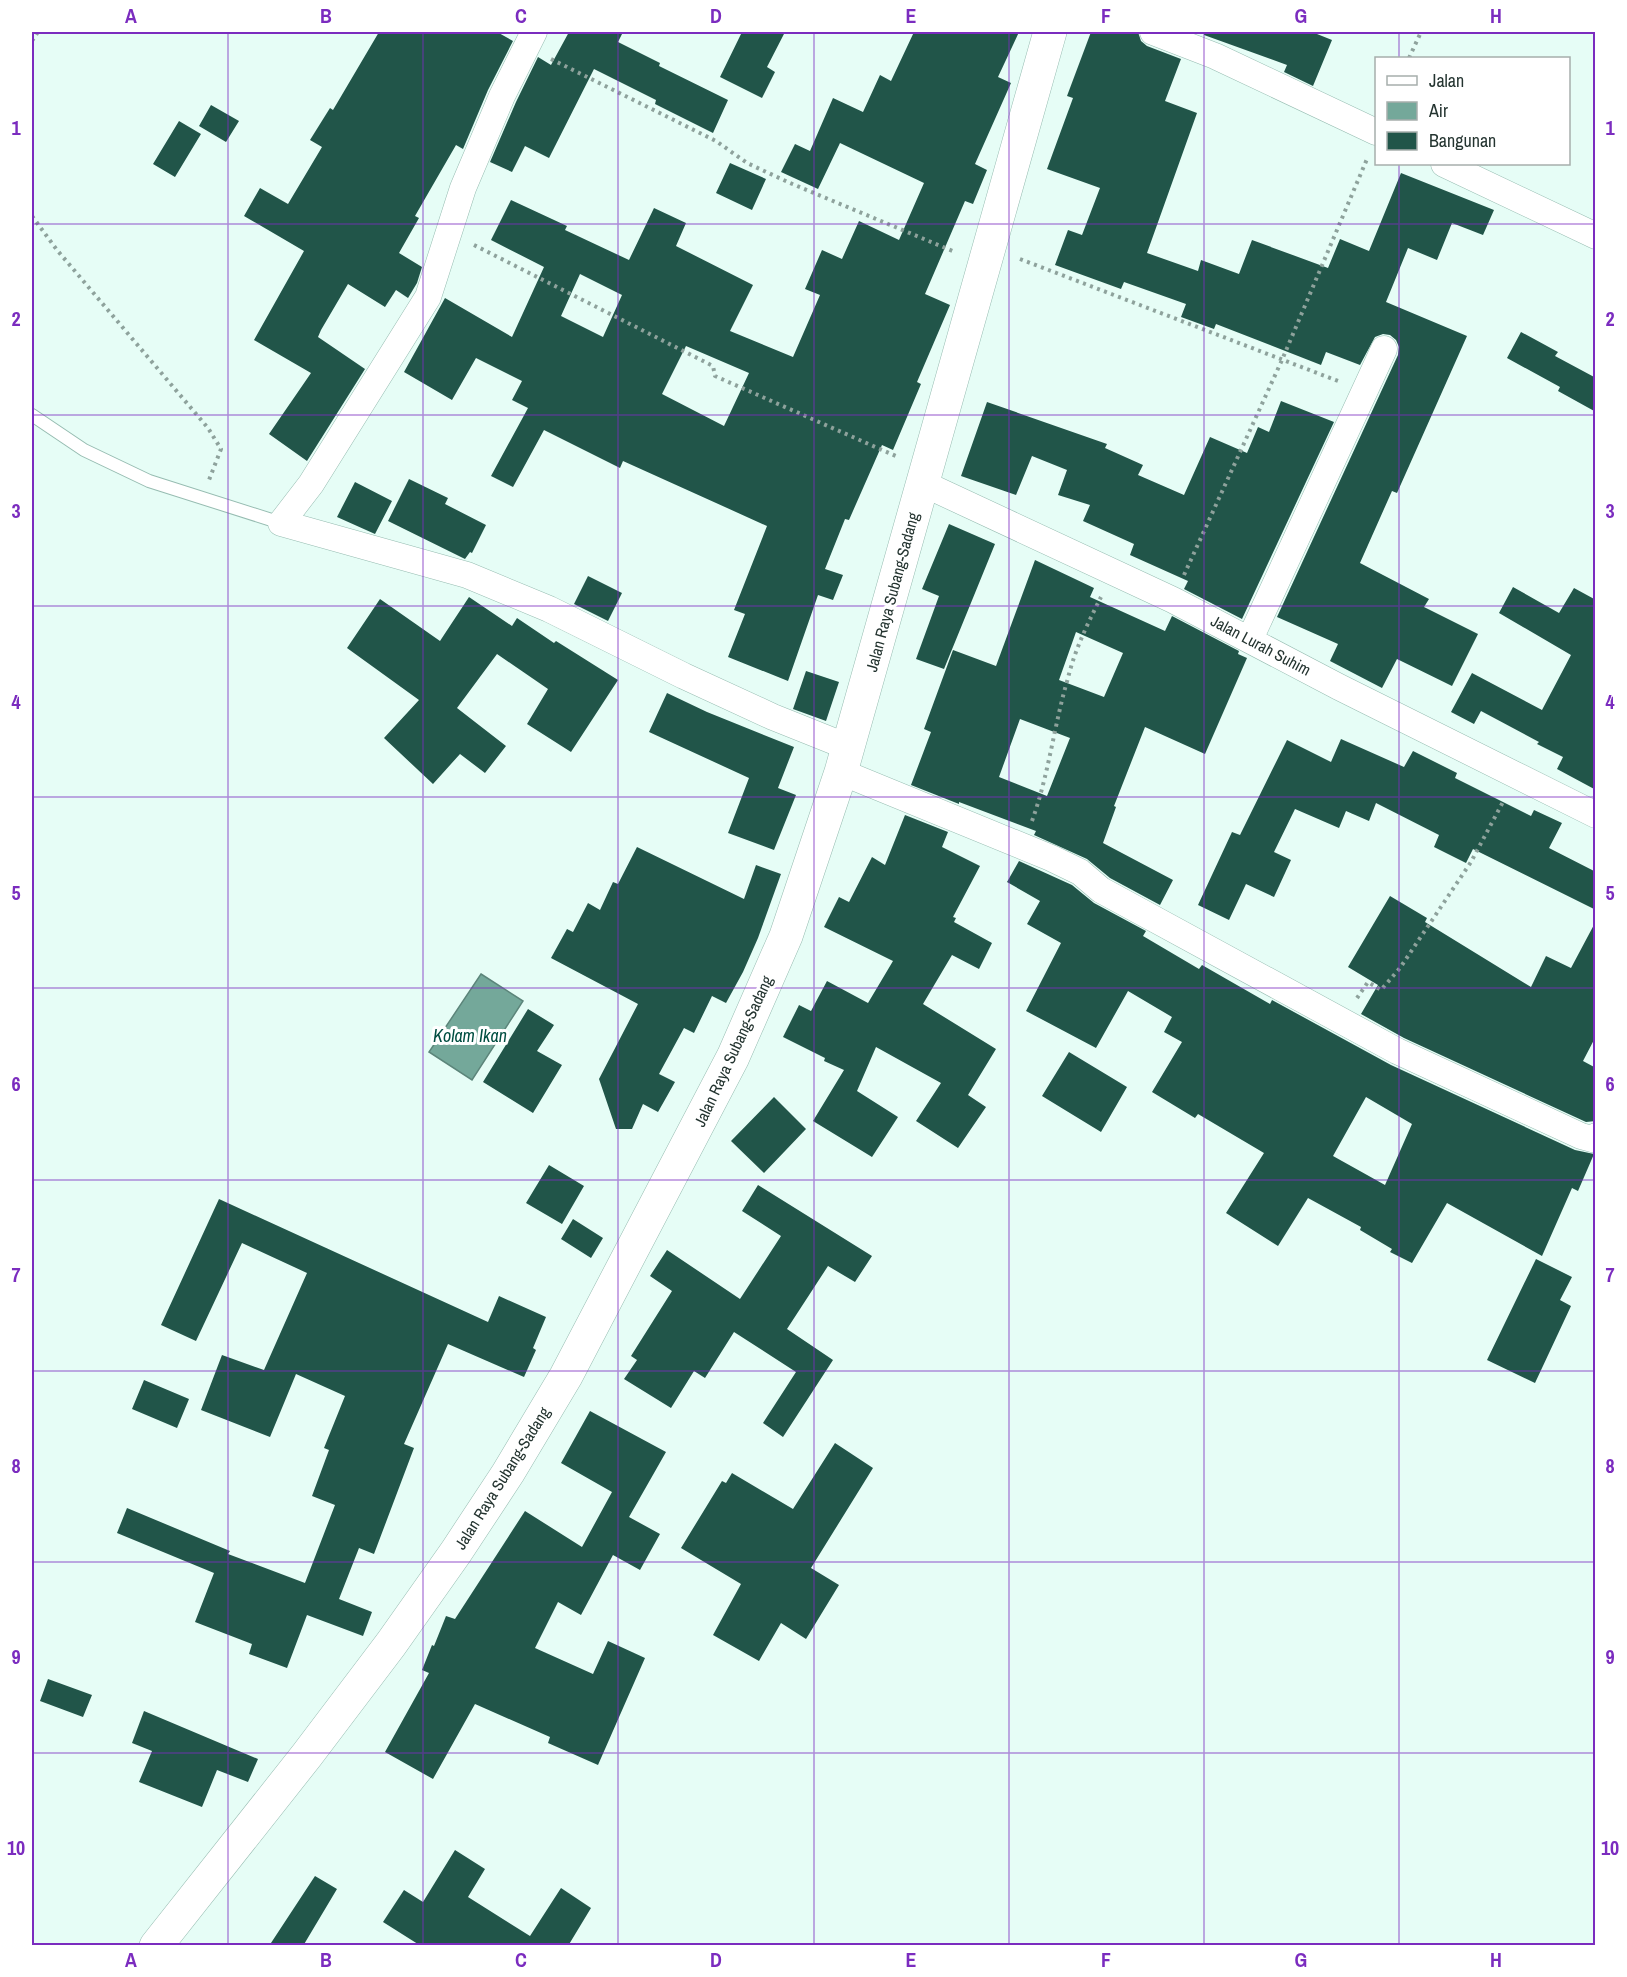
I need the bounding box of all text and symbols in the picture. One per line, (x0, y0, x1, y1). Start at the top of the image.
text: A (125, 2, 137, 29)
text: B (320, 2, 332, 29)
text: C (515, 2, 527, 29)
text: D (710, 2, 722, 29)
text: E (906, 2, 917, 29)
text: F (1101, 2, 1111, 29)
text: G (1295, 2, 1307, 29)
text: H (1490, 2, 1502, 29)
legend (1375, 57, 1570, 165)
text: Jalan (1429, 68, 1464, 93)
text: Air (1428, 98, 1448, 123)
text: 1 (11, 114, 21, 141)
text: 1 (1605, 114, 1615, 141)
text: Bangunan (1429, 128, 1496, 153)
text: 2 (11, 305, 21, 332)
text: 2 (1605, 305, 1615, 332)
text: 3 (11, 497, 21, 524)
text: 3 (1605, 497, 1615, 524)
street label: Jalan Raya Subang-Sadang (860, 509, 924, 674)
street label: Jalan Lurah Suhim (1207, 609, 1315, 681)
text: 4 (11, 688, 21, 715)
text: 4 (1605, 688, 1615, 715)
text: 5 (11, 879, 21, 906)
text: 5 (1605, 879, 1615, 906)
street label: Jalan Raya Subang-Sadang (688, 971, 778, 1130)
water label: Kolam Ikan (433, 1023, 507, 1048)
text: 6 (11, 1070, 21, 1097)
text: 6 (1605, 1070, 1615, 1097)
text: 7 (11, 1261, 21, 1288)
text: 7 (1605, 1261, 1615, 1288)
street label: Jalan Raya Subang-Sadang (449, 1402, 555, 1553)
text: 8 (11, 1452, 21, 1479)
text: 8 (1605, 1452, 1615, 1479)
text: 9 (11, 1643, 21, 1670)
text: 9 (1605, 1643, 1615, 1670)
text: 10 (7, 1834, 25, 1861)
text: 10 (1601, 1834, 1619, 1861)
text: A (125, 1946, 137, 1973)
text: B (320, 1946, 332, 1973)
text: C (515, 1946, 527, 1973)
text: D (710, 1946, 722, 1973)
text: E (906, 1946, 917, 1973)
text: F (1101, 1946, 1111, 1973)
text: G (1295, 1946, 1307, 1973)
text: H (1490, 1946, 1502, 1973)

